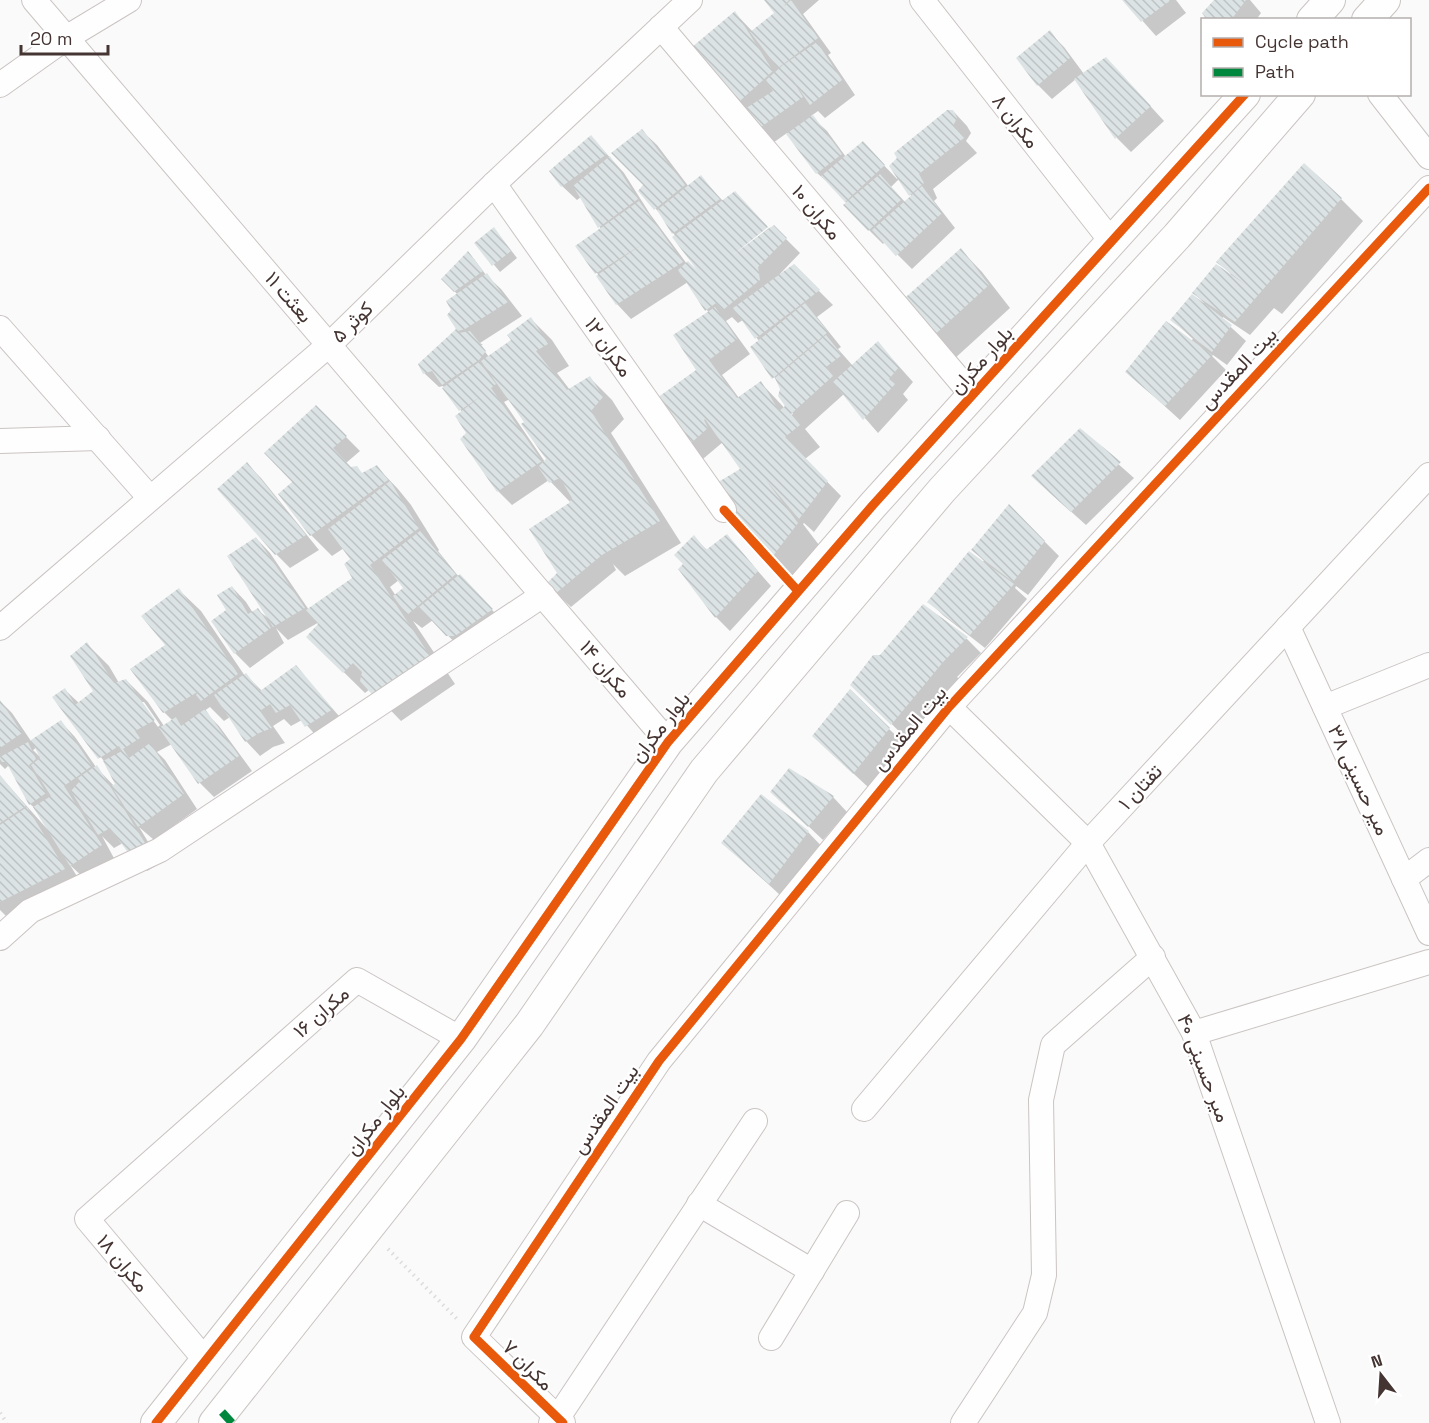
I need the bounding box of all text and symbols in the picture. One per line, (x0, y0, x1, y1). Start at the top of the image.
scale bar (21, 18, 108, 56)
legend (1201, 18, 1411, 96)
text: 20 m (30, 27, 73, 50)
text: Cycle path (1255, 30, 1349, 53)
text: Path (1255, 60, 1295, 83)
street label: مکران ۸ (987, 88, 1045, 154)
street label: مکران ۱۰ (786, 179, 848, 245)
street label: بعثت ۱۱ (260, 266, 318, 328)
street label: کوثر ۵ (325, 296, 379, 348)
street label: مکران ۱۲ (579, 312, 639, 382)
street label: بلوار مکران (944, 320, 1018, 400)
street label: بیت المقدس (1193, 321, 1283, 415)
street label: مکران ۱۴ (574, 635, 638, 703)
street label: بیت المقدس (866, 680, 952, 776)
street label: بلوار مکران (624, 686, 696, 768)
street label: میر حسینی ۳۸ (1322, 721, 1396, 839)
street label: تفتان ۱ (1112, 759, 1168, 815)
street label: مکران ۱۶ (288, 981, 354, 1043)
street label: میر حسینی ۴۰ (1171, 1010, 1237, 1126)
street label: بیت المقدس (565, 1059, 645, 1159)
street label: بلوار مکران (339, 1079, 411, 1161)
street label: مکران ۱۸ (91, 1229, 155, 1297)
street label: مکران ۷ (497, 1334, 559, 1396)
north arrow (1351, 1345, 1411, 1405)
text: N (1369, 1350, 1385, 1373)

